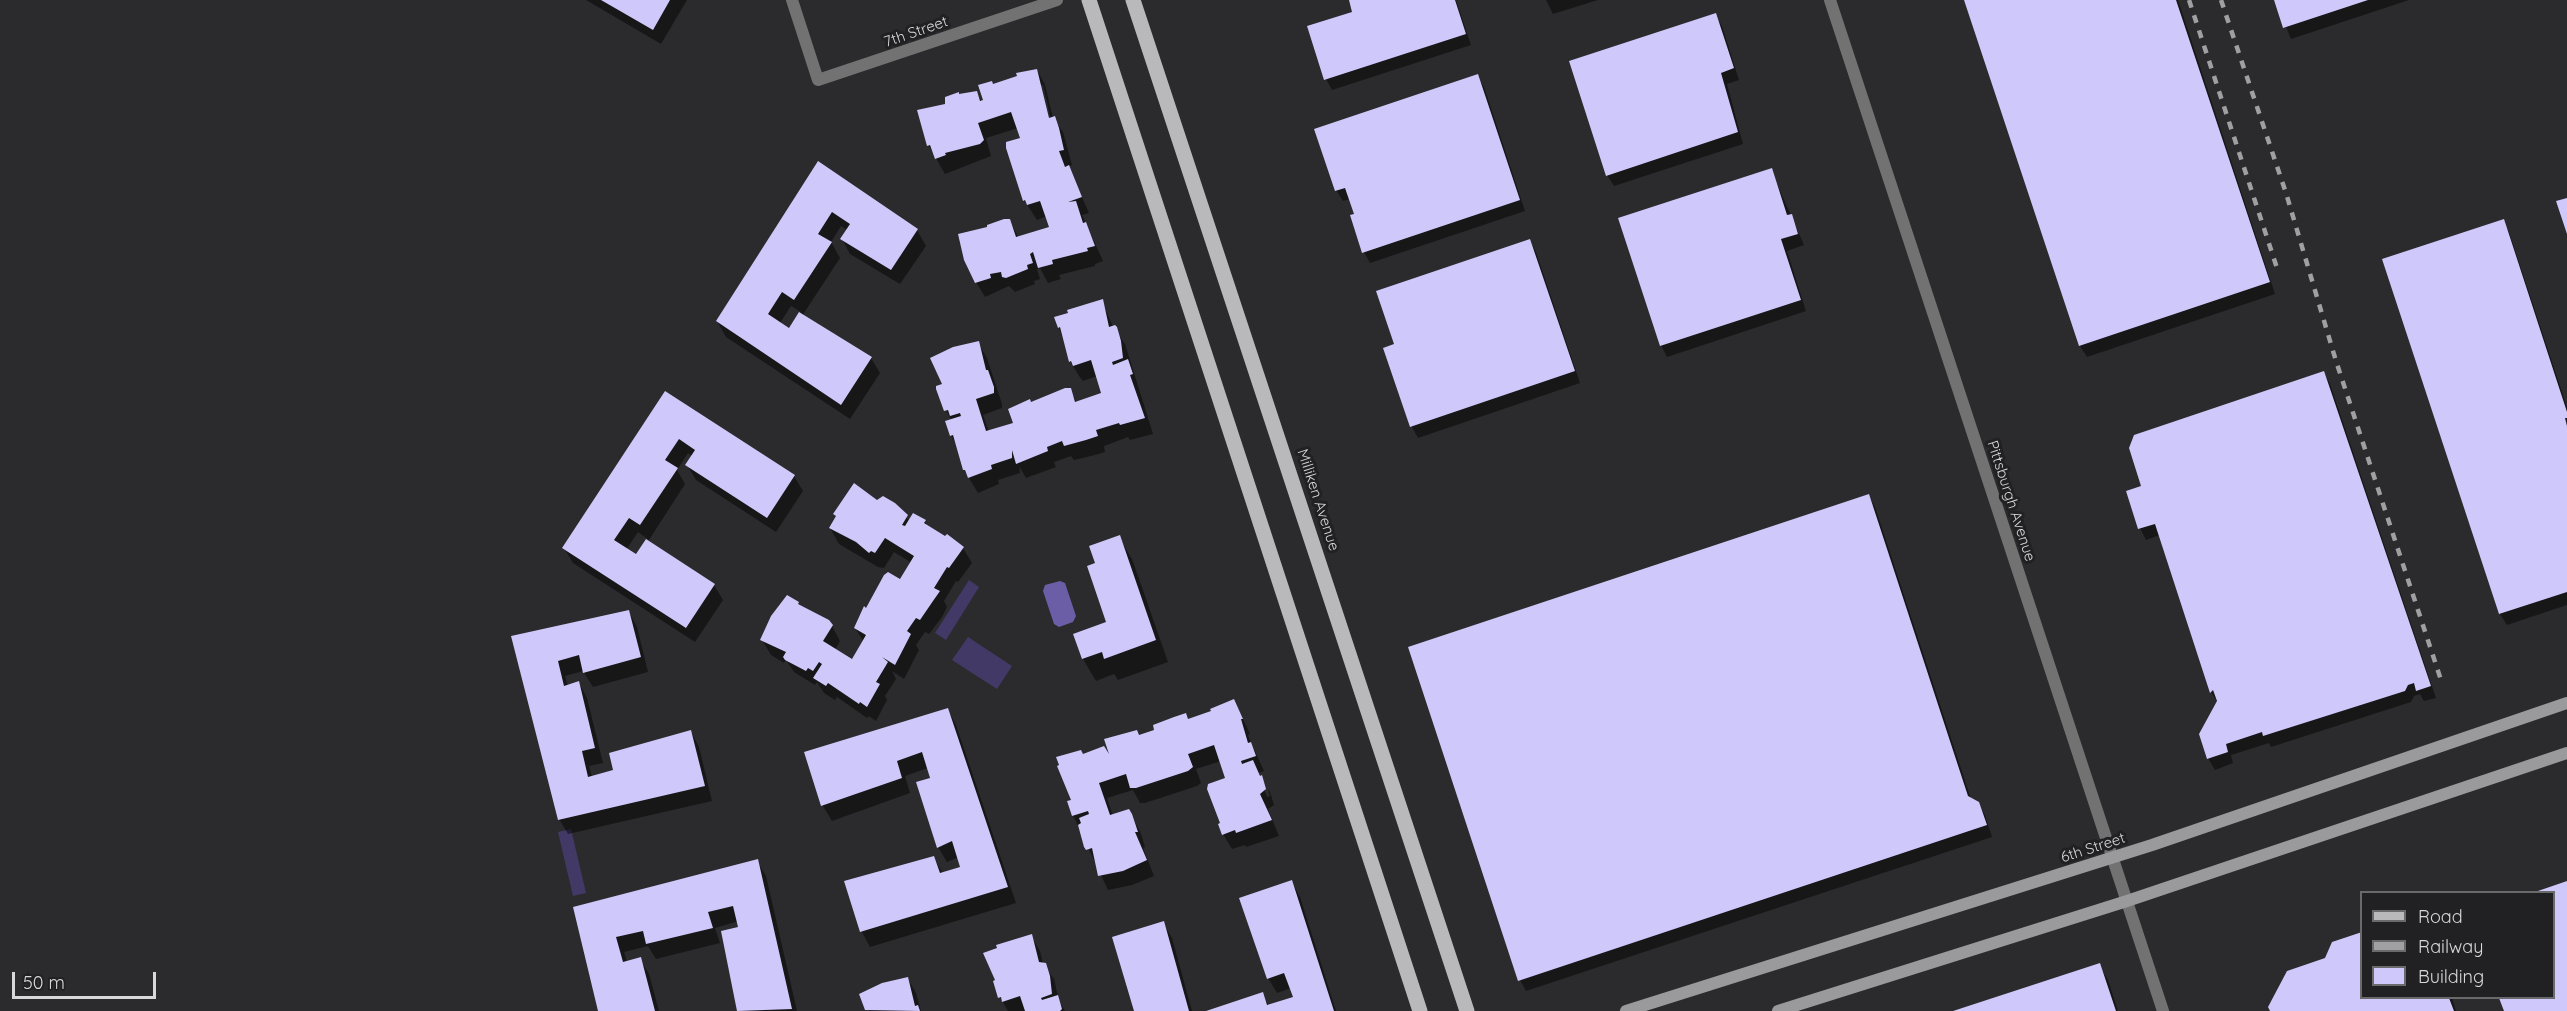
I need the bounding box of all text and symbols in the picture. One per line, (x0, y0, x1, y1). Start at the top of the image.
street label: 7th Street (882, 13, 950, 51)
street label: Pittsburgh Avenue (1983, 438, 2039, 564)
street label: Milliken Avenue (1293, 447, 1343, 553)
street label: 6th Street (2058, 829, 2128, 867)
legend (2360, 891, 2555, 999)
text: Road (2418, 905, 2463, 928)
text: Railway (2418, 935, 2484, 958)
scale bar (15, 960, 159, 998)
text: Building (2418, 965, 2484, 988)
text: 50 m (23, 971, 65, 994)

